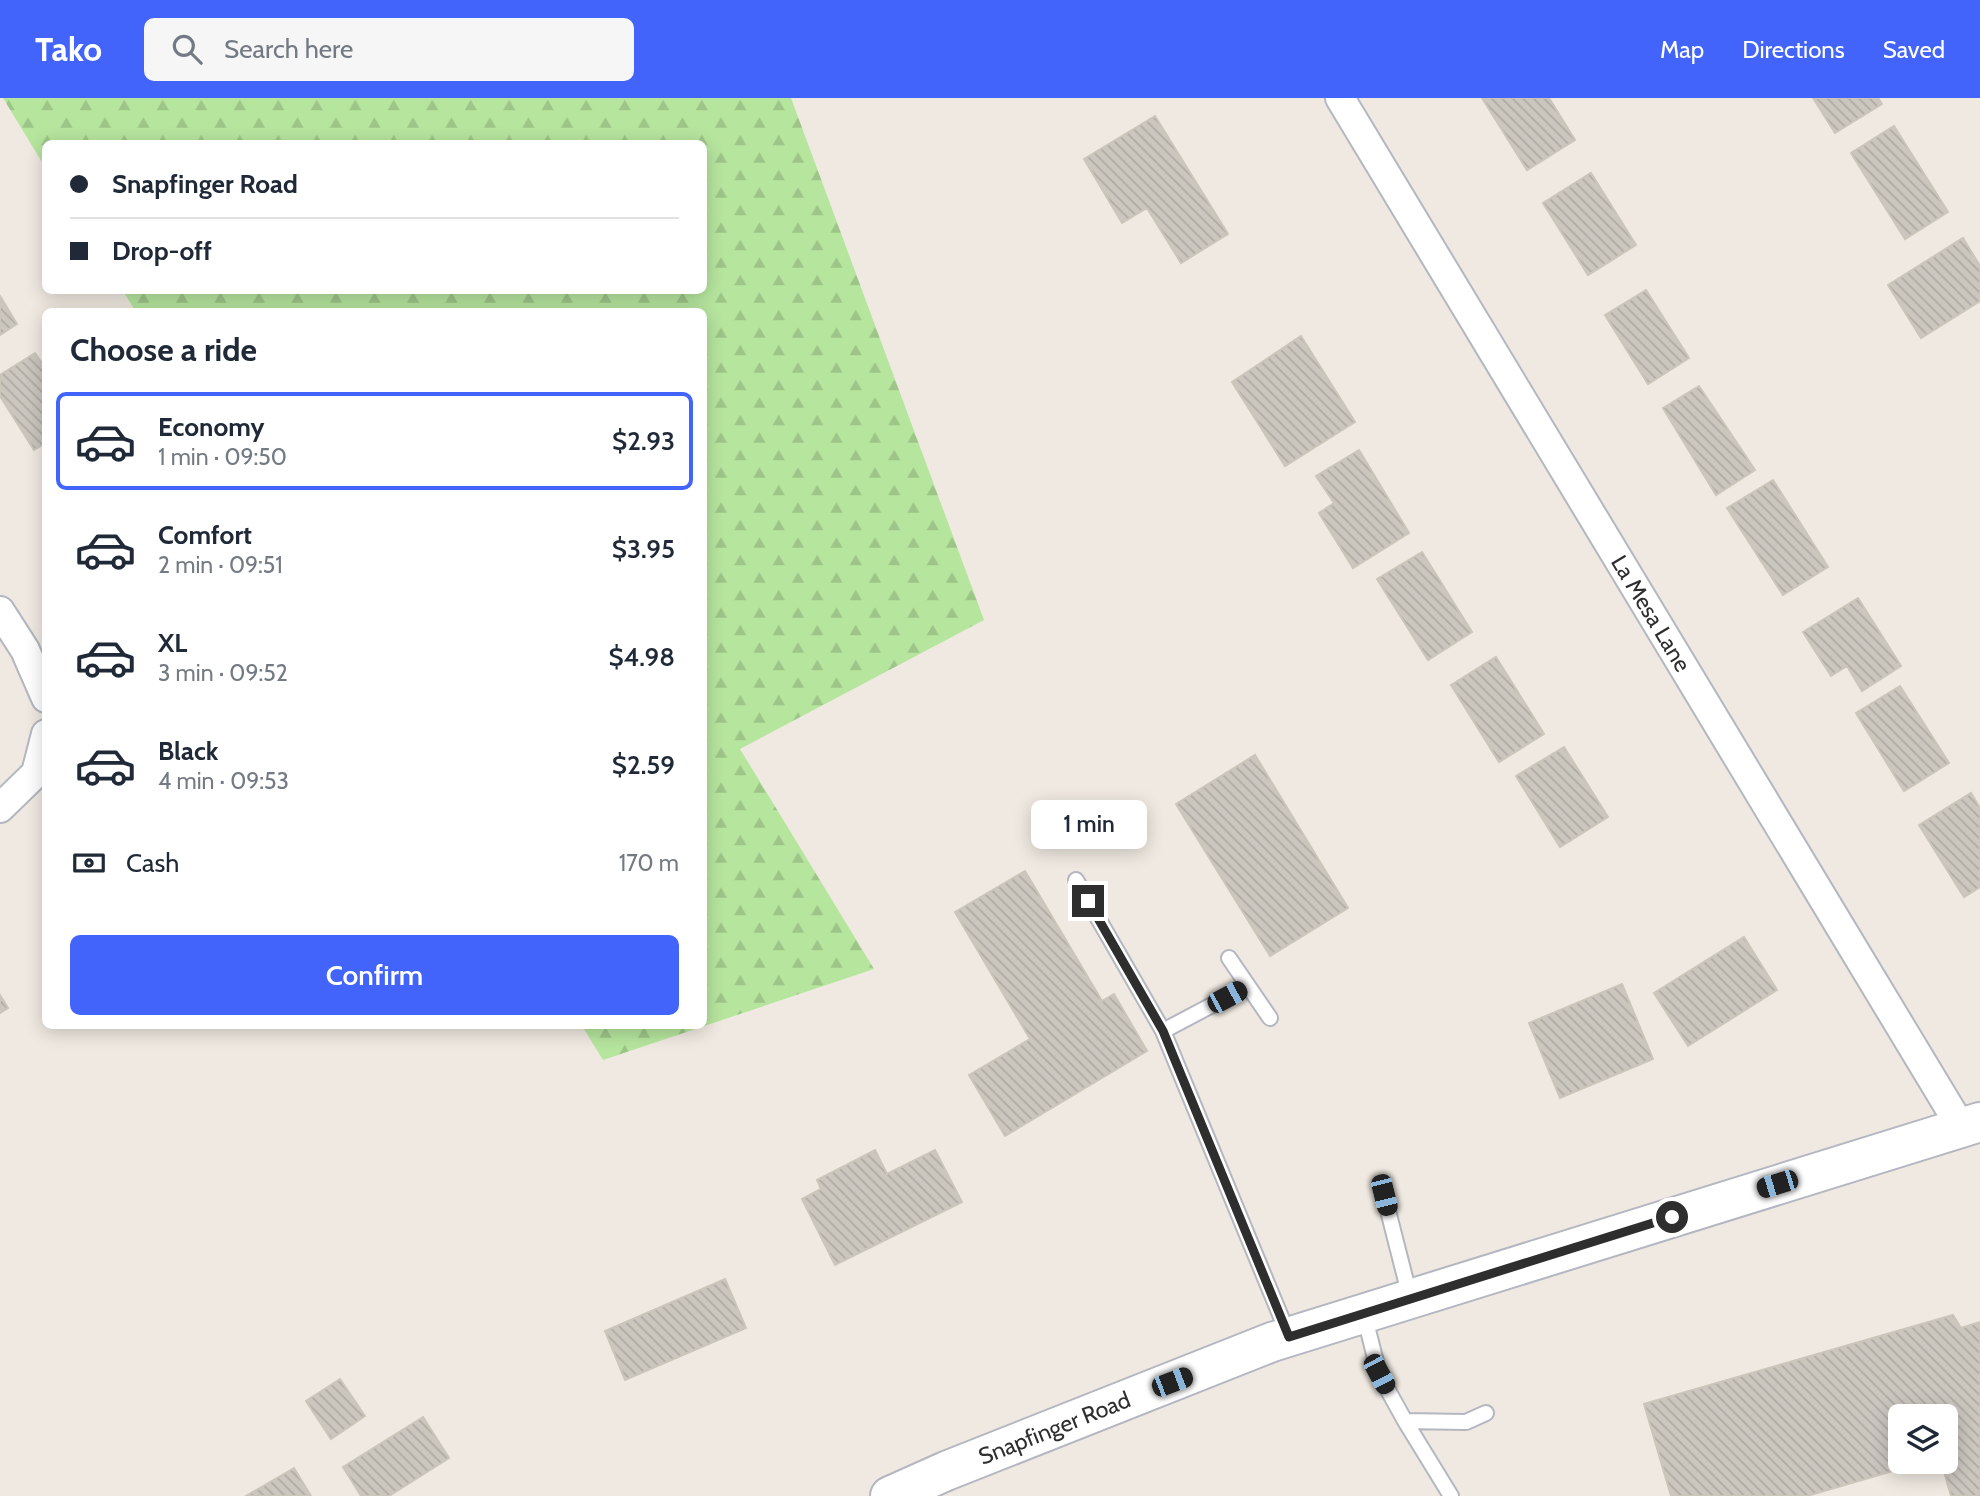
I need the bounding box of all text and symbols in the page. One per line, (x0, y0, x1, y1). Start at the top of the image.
search box (144, 18, 634, 81)
text: Tako (35, 29, 102, 69)
icon: search (168, 30, 206, 68)
text: Search here (224, 33, 353, 65)
text: Map (1660, 35, 1704, 64)
text: Directions (1742, 35, 1845, 64)
text: Saved (1883, 35, 1945, 64)
text: Snapfinger Road (112, 168, 298, 200)
text: Drop-off (112, 235, 212, 267)
text: Choose a ride (70, 330, 257, 369)
icon: car (74, 410, 137, 473)
text: Economy (158, 411, 264, 443)
text: $2.93 (612, 425, 675, 457)
text: 1 min · 09:50 (158, 443, 287, 471)
icon: car (74, 518, 137, 581)
text: Comfort (158, 519, 252, 551)
text: $3.95 (612, 533, 675, 565)
street label: La Mesa Lane (1605, 550, 1697, 677)
text: 2 min · 09:51 (158, 551, 283, 579)
icon: car (74, 626, 137, 689)
text: XL (158, 627, 187, 659)
text: $4.98 (609, 641, 675, 673)
text: 3 min · 09:52 (158, 659, 288, 687)
icon: car (74, 734, 137, 797)
text: Black (158, 735, 218, 767)
text: $2.59 (612, 749, 675, 781)
text: 4 min · 09:53 (158, 767, 289, 795)
callout: 1 min (1030, 800, 1146, 848)
text: 1 min (1063, 810, 1115, 838)
icon: cash (70, 844, 108, 882)
text: Cash (126, 847, 179, 879)
text: 170 m (619, 849, 679, 877)
route end (1072, 885, 1104, 917)
button: Confirm (70, 935, 679, 1015)
car (1204, 978, 1251, 1016)
car (1754, 1168, 1801, 1200)
car (1369, 1172, 1400, 1218)
route start (1656, 1201, 1688, 1233)
car (1360, 1351, 1399, 1397)
car (1149, 1365, 1196, 1399)
street label: Snapfinger Road (975, 1385, 1134, 1471)
map controls (1888, 1404, 1958, 1474)
button: layers (1888, 1404, 1958, 1474)

